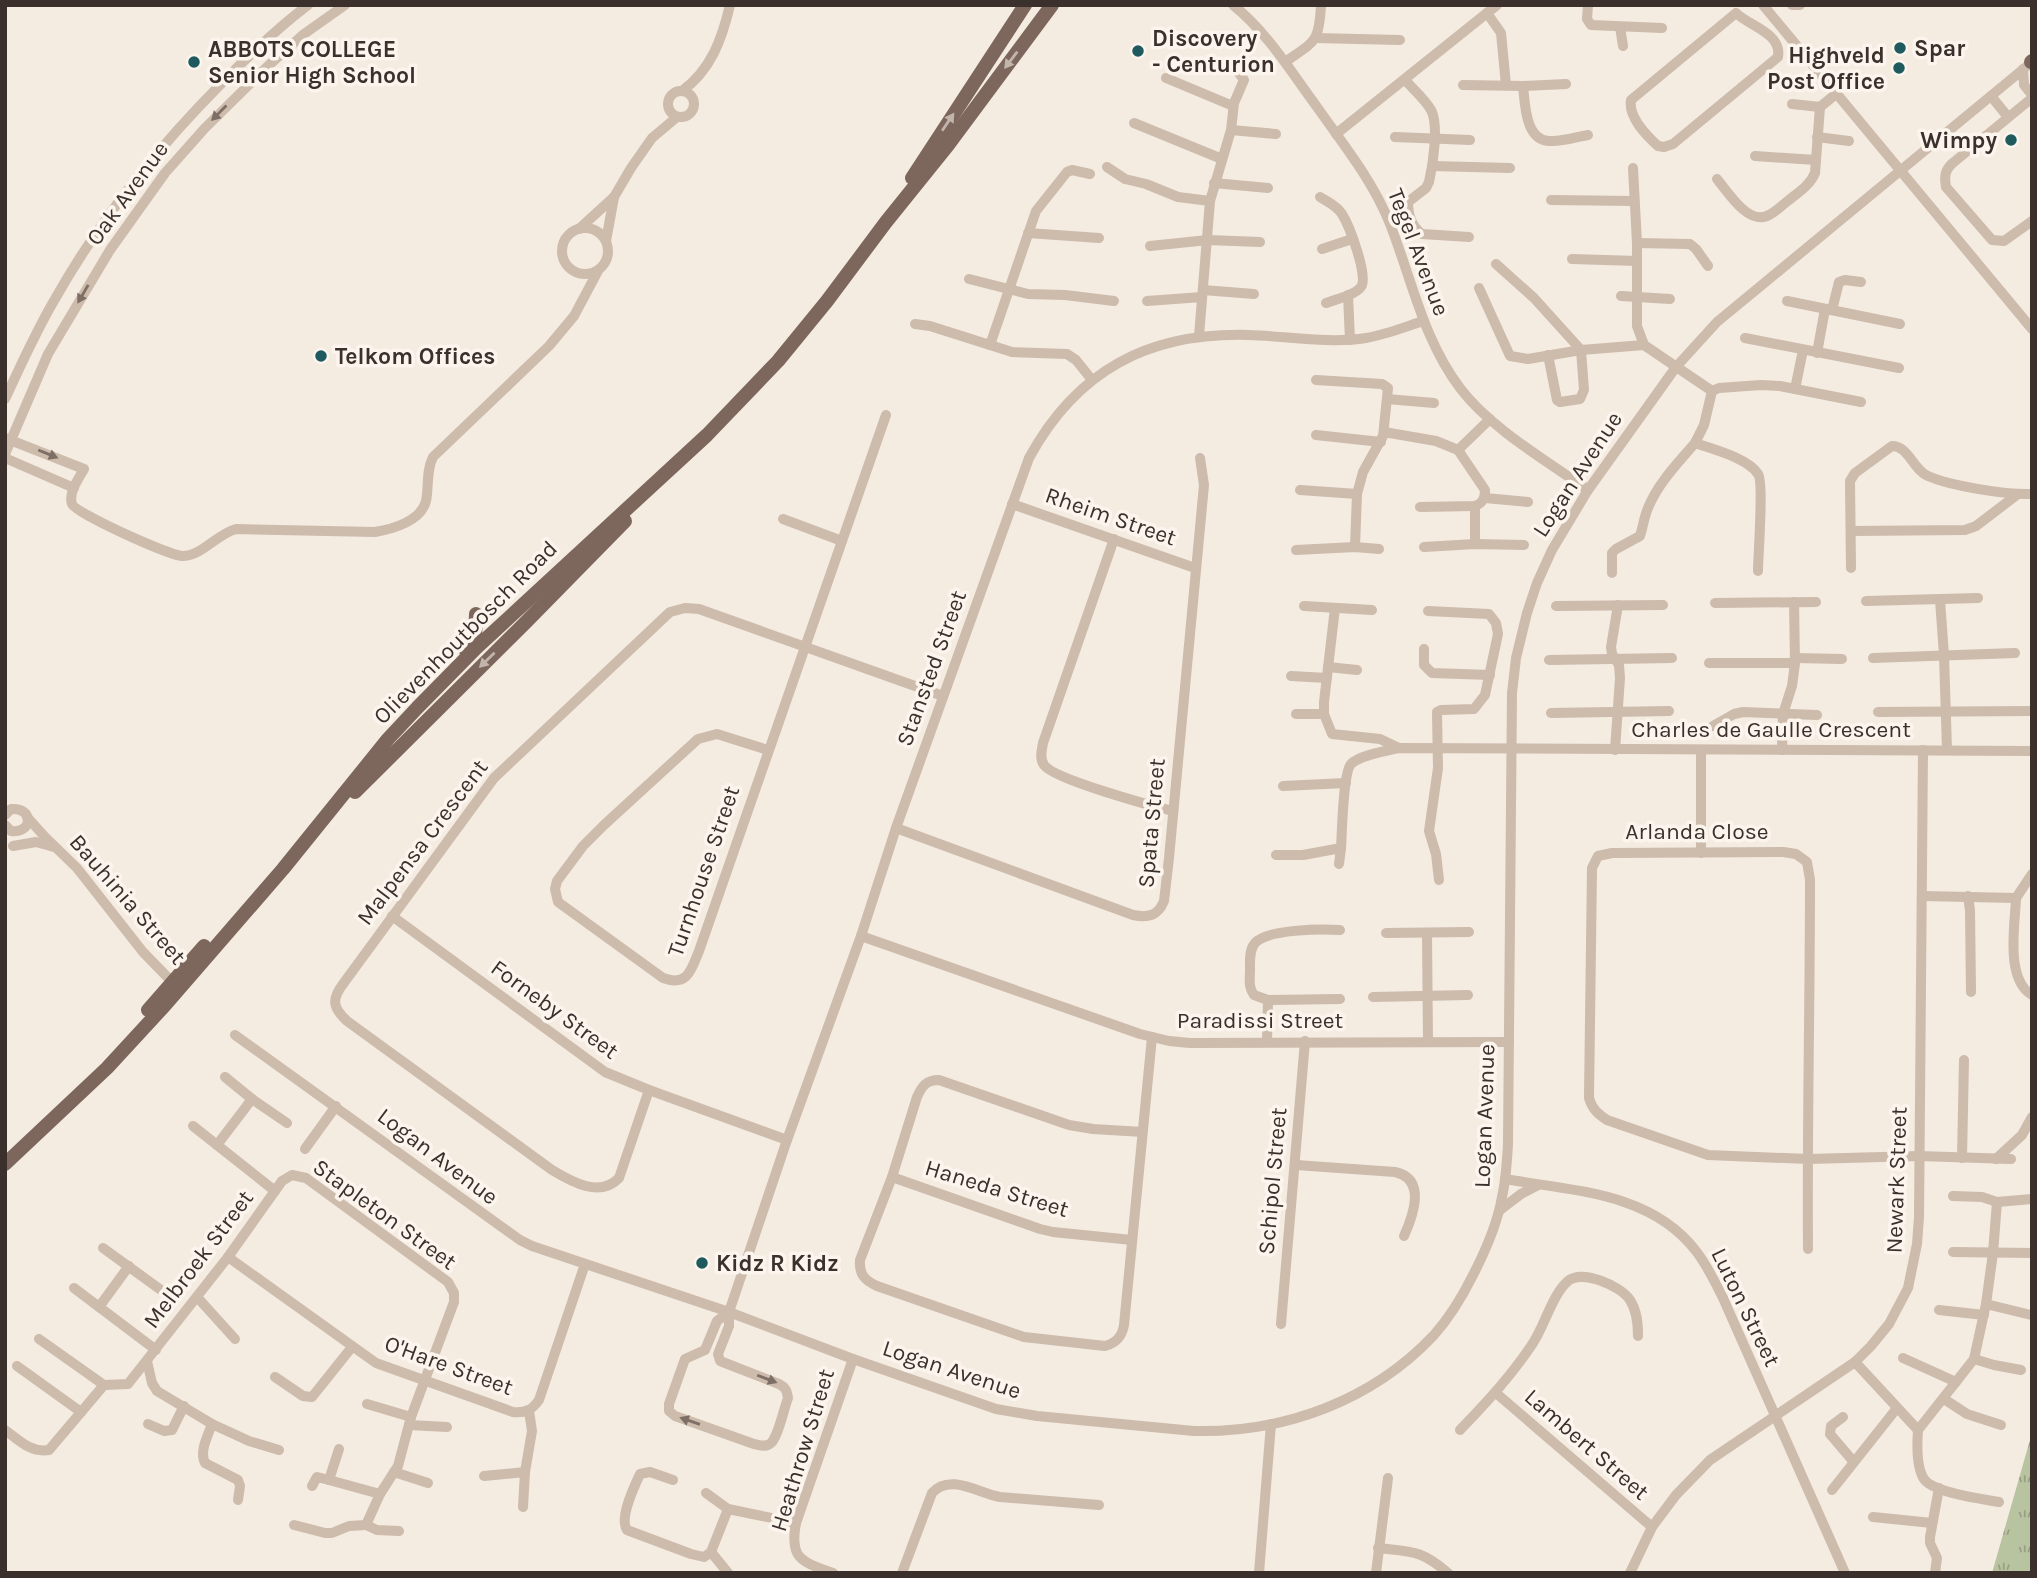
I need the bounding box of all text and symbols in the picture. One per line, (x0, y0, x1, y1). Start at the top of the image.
place label: Discovery - Centurion (1152, 25, 1275, 78)
place label: Spar (1914, 35, 1965, 62)
place label: ABBOTS COLLEGE Senior High School (208, 36, 416, 89)
marker: Spar (1892, 40, 1908, 56)
place label: Highveld Post Office (1767, 42, 1885, 95)
marker: Discovery - Centurion (1130, 43, 1146, 59)
one-way arrow (1005, 51, 1019, 69)
marker: ABBOTS COLLEGE Senior High School (186, 54, 202, 70)
marker: Highveld Post Office (1891, 60, 1907, 76)
one-way arrow (211, 105, 228, 121)
one-way arrow (941, 112, 954, 132)
place label: Wimpy (1920, 127, 1997, 154)
marker: Wimpy (2003, 132, 2019, 148)
street label: Oak Avenue (81, 136, 174, 250)
street label: Tegel Avenue (1382, 185, 1455, 320)
one-way arrow (76, 285, 89, 304)
place label: Telkom Offices (335, 343, 495, 370)
marker: Telkom Offices (313, 348, 329, 364)
street label: Logan Avenue (1527, 407, 1628, 542)
one-way arrow (37, 449, 58, 460)
street label: Rheim Street (1042, 481, 1180, 552)
street label: Olievenhoutbosch Road (368, 535, 563, 730)
street label: Stansted Street (891, 586, 972, 750)
one-way arrow (478, 651, 495, 668)
street label: Charles de Gaulle Crescent (1631, 716, 1911, 743)
street label: Malpensa Crescent (351, 754, 494, 930)
street label: Spata Street (1132, 757, 1171, 889)
street label: Turnhouse Street (662, 782, 745, 960)
street label: Arlanda Close (1625, 818, 1769, 845)
street label: Bauhinia Street (64, 829, 192, 970)
street label: Forneby Street (486, 954, 624, 1065)
street label: Paradissi Street (1177, 1007, 1344, 1034)
street label: Logan Avenue (1468, 1044, 1501, 1188)
street label: Logan Avenue (372, 1102, 503, 1211)
street label: Schipol Street (1253, 1106, 1292, 1256)
street label: Newark Street (1880, 1106, 1913, 1254)
street label: Stapleton Street (308, 1153, 462, 1276)
street label: Haneda Street (922, 1154, 1072, 1223)
street label: Melbroek Street (138, 1185, 259, 1334)
street label: Luton Street (1705, 1244, 1786, 1371)
place label: Kidz R Kidz (716, 1250, 839, 1277)
marker: Kidz R Kidz (694, 1255, 710, 1271)
street label: O'Hare Street (381, 1330, 517, 1401)
street label: Logan Avenue (879, 1334, 1025, 1405)
street label: Heathrow Street (765, 1365, 840, 1535)
one-way arrow (757, 1374, 778, 1385)
street label: Lambert Street (1519, 1383, 1655, 1506)
one-way arrow (679, 1415, 700, 1426)

